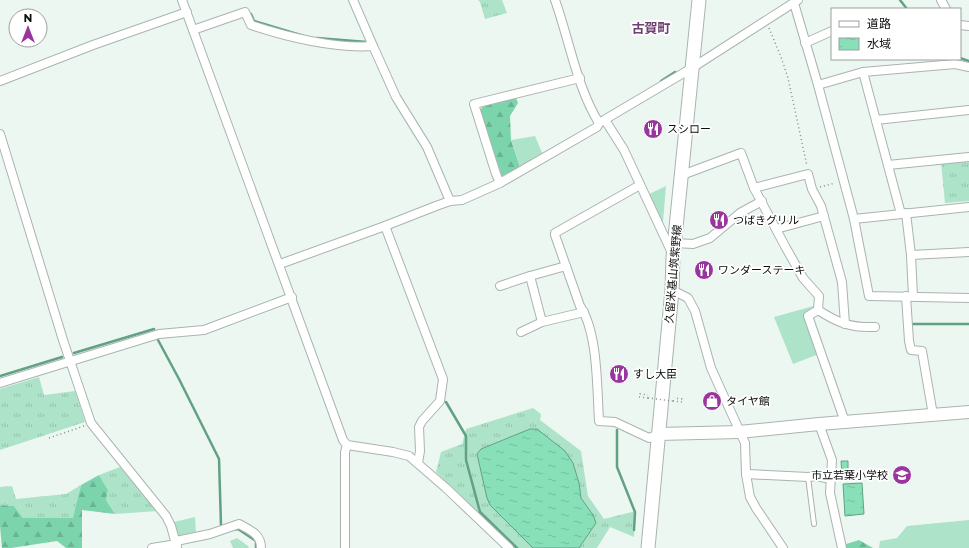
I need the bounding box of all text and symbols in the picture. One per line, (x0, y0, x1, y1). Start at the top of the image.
north arrow (8, 8, 48, 48)
legend (831, 8, 961, 60)
text: N (24, 11, 32, 25)
text: 道路 (867, 16, 891, 31)
district label: 古賀町 (631, 20, 671, 36)
text: 水域 (867, 36, 891, 51)
restaurant icon: スシロー (642, 118, 664, 140)
place label: スシロー (667, 122, 711, 136)
restaurant icon: つばきグリル (708, 209, 730, 231)
place label: つばきグリル (733, 213, 799, 227)
street label: 久留米基山筑紫野線 (662, 224, 684, 324)
restaurant icon: ワンダーステーキ (693, 259, 715, 281)
place label: ワンダーステーキ (718, 263, 805, 277)
restaurant icon: すし大臣 (608, 363, 630, 385)
place label: すし大臣 (633, 367, 677, 381)
shop icon: タイヤ館 (701, 390, 723, 412)
place label: タイヤ館 (726, 394, 770, 408)
school or university icon: 市立若葉小学校 (891, 464, 913, 486)
place label: 市立若葉小学校 (811, 468, 888, 482)

